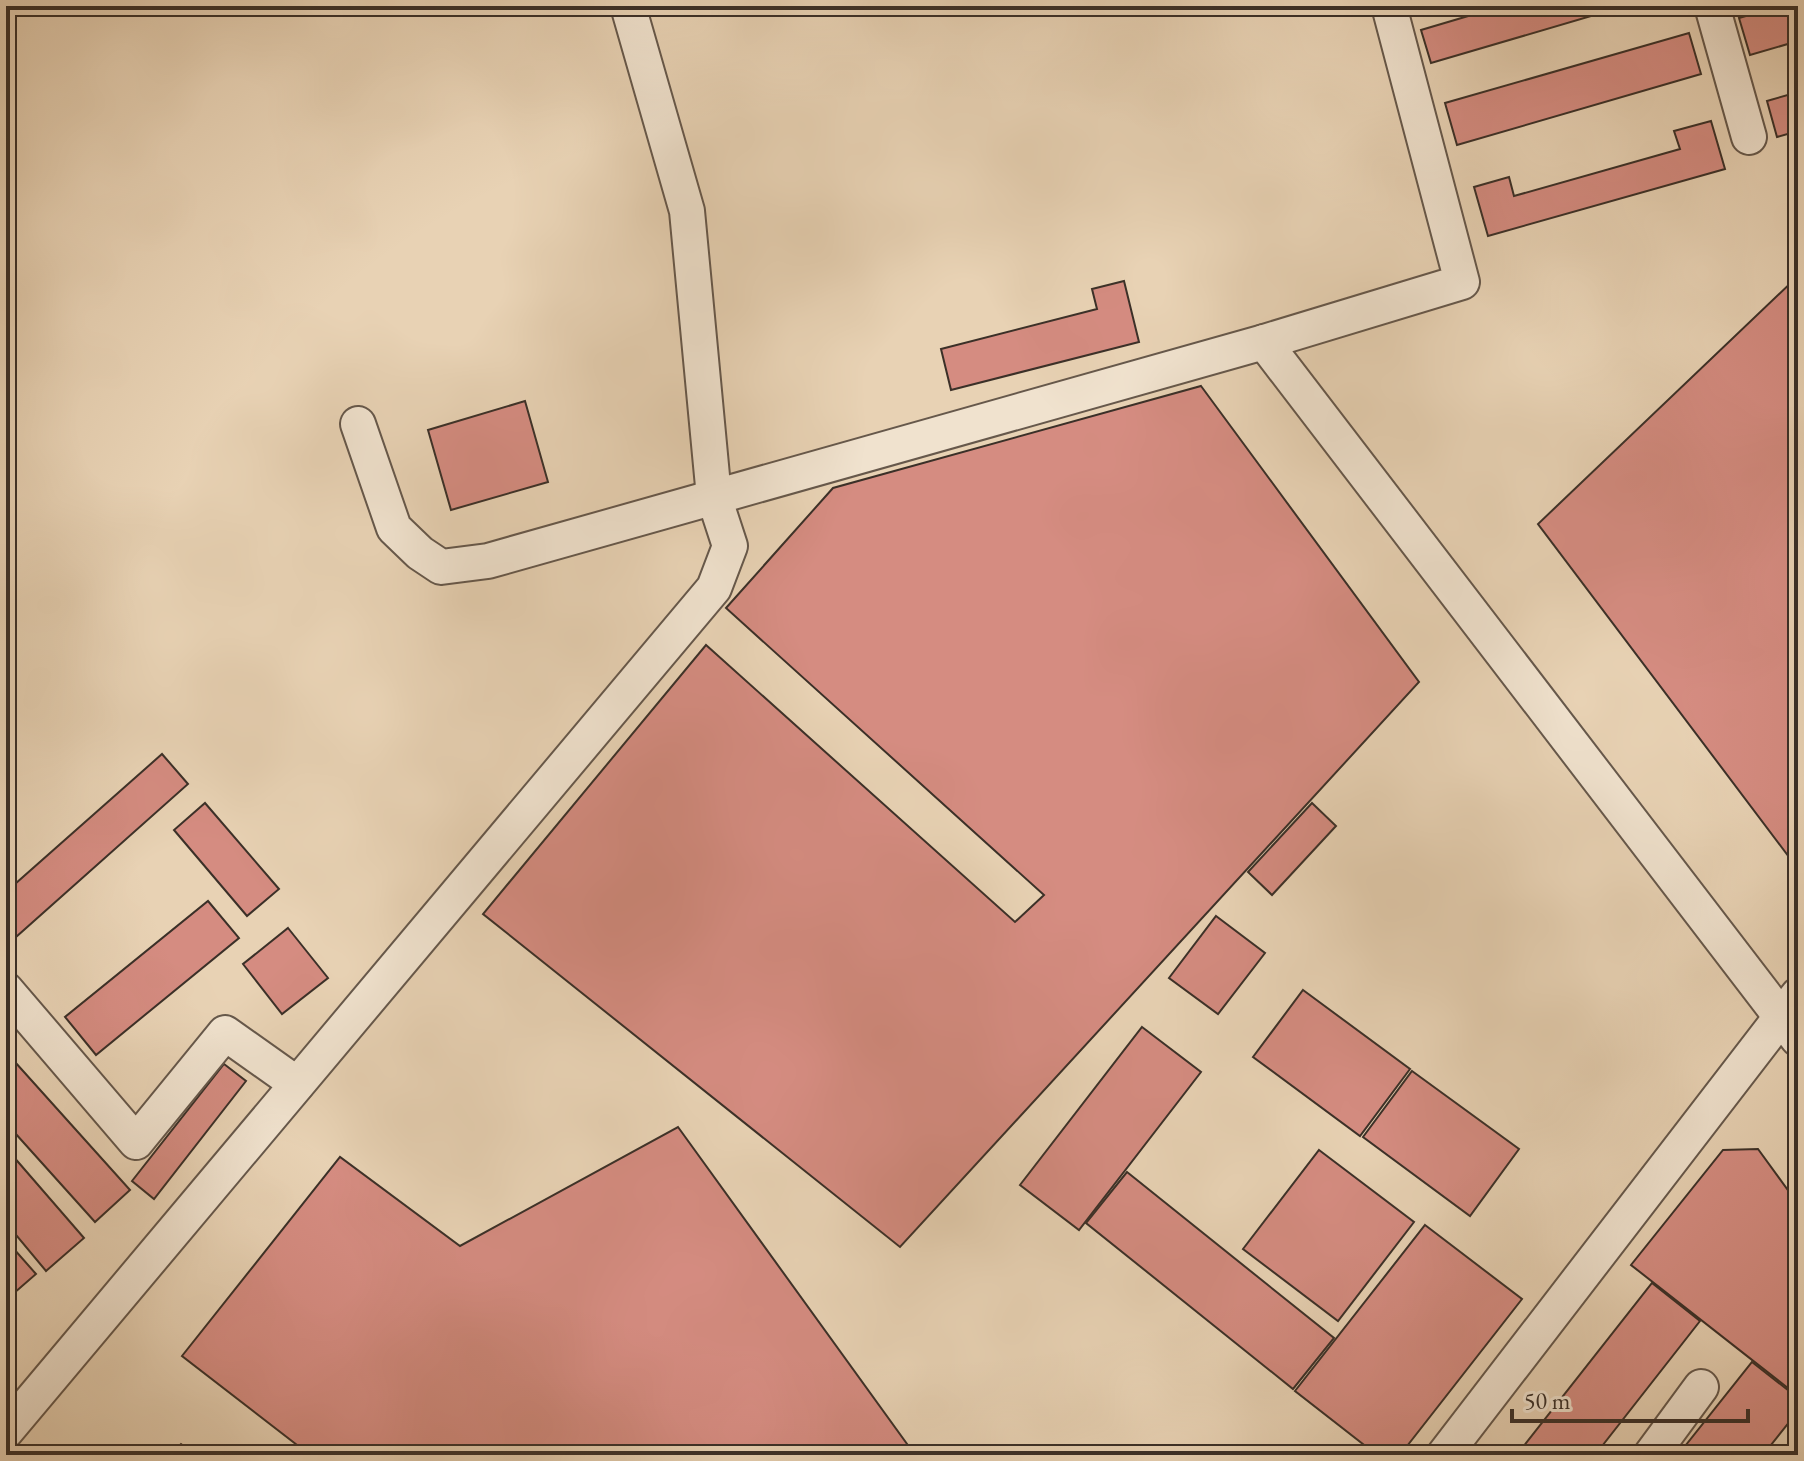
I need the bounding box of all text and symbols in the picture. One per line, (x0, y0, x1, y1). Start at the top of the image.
scale bar (1512, 1373, 1748, 1423)
text: 50 m (1524, 1385, 1571, 1416)

